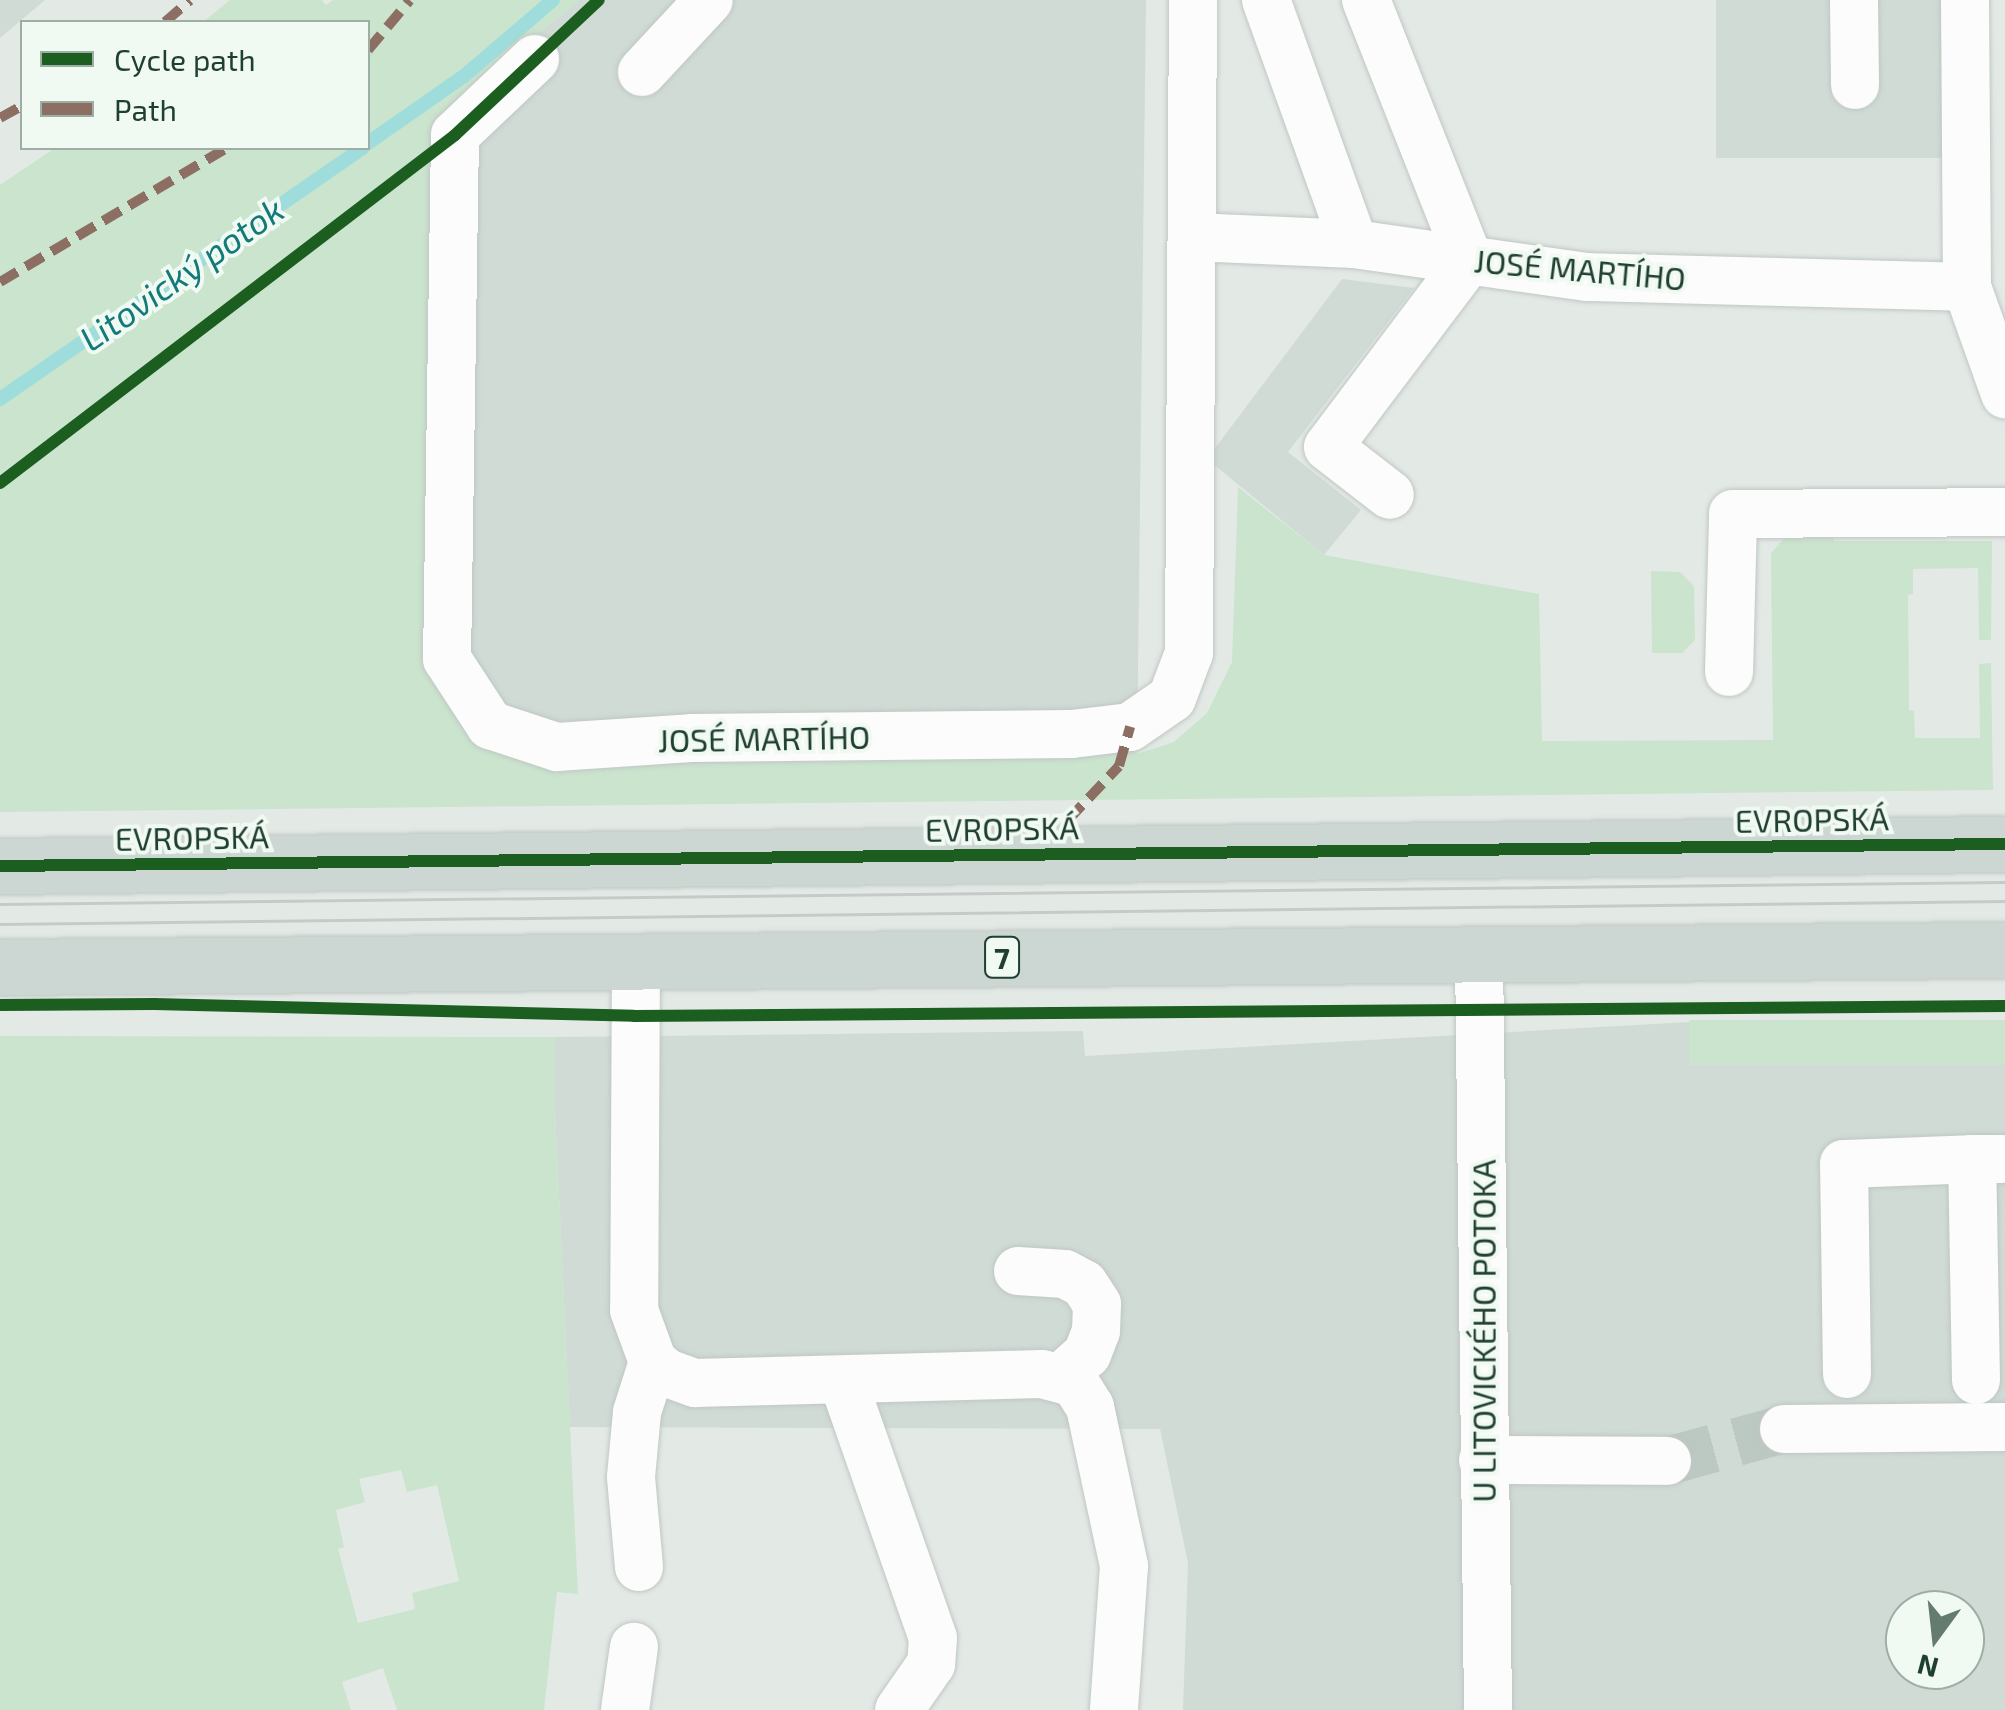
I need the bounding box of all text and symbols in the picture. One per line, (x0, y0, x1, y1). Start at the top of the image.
legend (20, 20, 370, 150)
text: Cycle path (114, 41, 256, 77)
text: Path (114, 91, 177, 127)
water label: Litovický potok (71, 187, 291, 359)
street label: JOSÉ MARTÍHO (1473, 241, 1687, 297)
street label: JOSÉ MARTÍHO (657, 717, 871, 759)
street label: EVROPSKÁ (1735, 798, 1889, 840)
street label: EVROPSKÁ (925, 807, 1079, 849)
street label: EVROPSKÁ (115, 816, 269, 858)
road number: 7 (982, 932, 1022, 982)
street label: U LITOVICKÉHO POTOKA (1464, 1159, 1502, 1503)
north arrow (1885, 1590, 1985, 1690)
text: N (1914, 1648, 1942, 1686)

